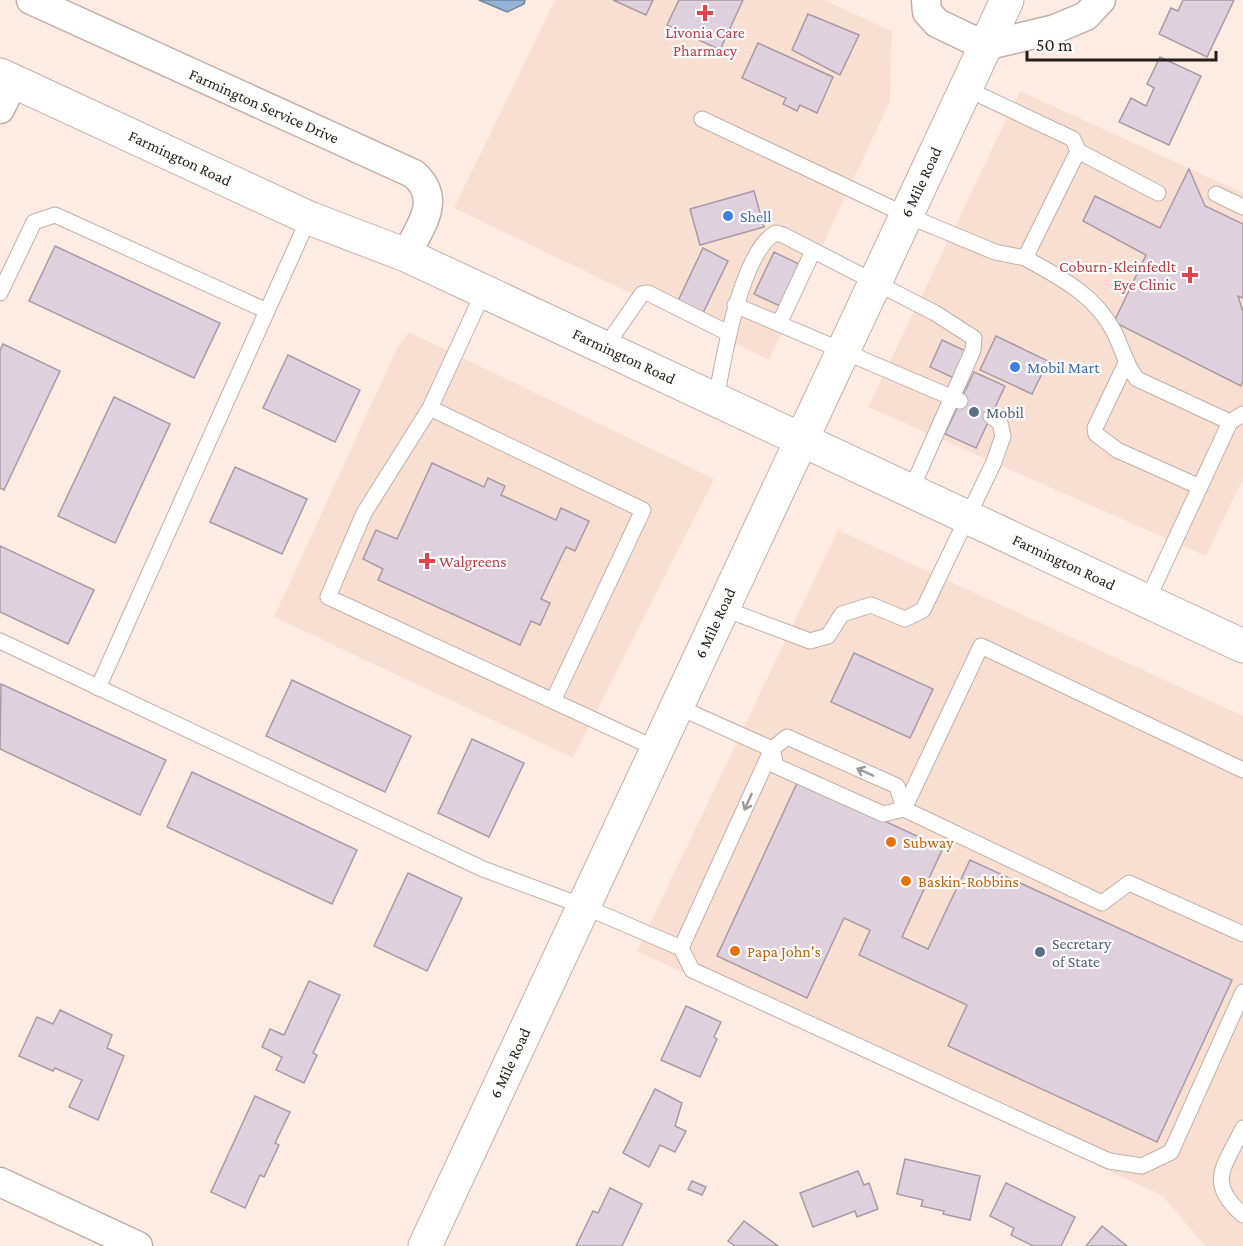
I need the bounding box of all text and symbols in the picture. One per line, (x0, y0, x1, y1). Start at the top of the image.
marker: Livonia Care Pharmacy (698, 6, 712, 20)
place label: Livonia Care Pharmacy (665, 24, 745, 60)
scale bar (1027, 24, 1216, 62)
text: 50 m (1036, 35, 1073, 55)
street label: Farmington Service Drive (186, 65, 341, 148)
street label: Farmington Road (126, 127, 234, 190)
street label: 6 Mile Road (897, 144, 945, 220)
place label: Shell (740, 208, 772, 225)
marker: Shell (721, 209, 735, 223)
place label: Coburn-Kleinfedlt Eye Clinic (1059, 258, 1177, 294)
marker: Coburn-Kleinfedlt Eye Clinic (1181, 266, 1199, 284)
street label: Farmington Road (570, 325, 678, 388)
place label: Mobil Mart (1027, 359, 1100, 376)
marker: Mobil Mart (1008, 360, 1022, 374)
place label: Mobil (986, 404, 1024, 421)
marker: Mobil (967, 405, 981, 419)
street label: Farmington Road (1010, 531, 1118, 594)
place label: Walgreens (439, 553, 507, 571)
marker: Walgreens (420, 554, 434, 568)
street label: 6 Mile Road (691, 585, 739, 661)
one-way arrow (857, 765, 875, 777)
one-way arrow (741, 793, 752, 811)
place label: Subway (903, 834, 954, 852)
marker: Subway (884, 835, 898, 849)
place label: Baskin-Robbins (918, 873, 1019, 890)
marker: Baskin-Robbins (899, 874, 913, 888)
place label: Secretary of State (1052, 935, 1112, 970)
place label: Papa John's (747, 943, 821, 961)
marker: Papa John's (728, 944, 742, 958)
marker: Secretary of State (1033, 945, 1047, 959)
street label: 6 Mile Road (486, 1025, 534, 1101)

